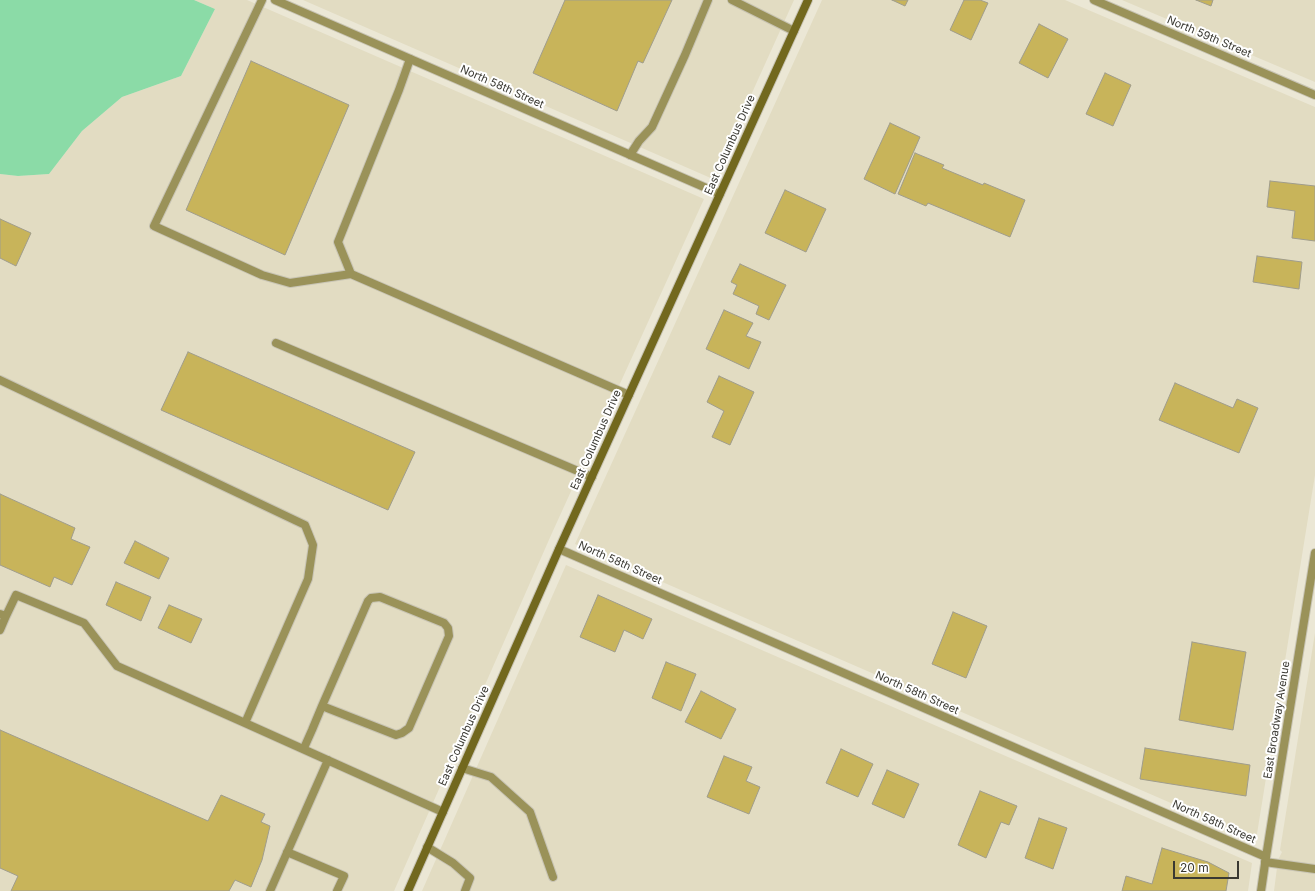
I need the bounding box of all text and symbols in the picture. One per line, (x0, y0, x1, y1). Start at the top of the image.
street label: North 59th Street (1165, 13, 1253, 61)
street label: North 58th Street (458, 63, 546, 111)
street label: East Columbus Drive (702, 93, 758, 197)
street label: East Columbus Drive (568, 388, 624, 492)
street label: North 58th Street (576, 539, 664, 587)
street label: East Broadway Avenue (1261, 660, 1293, 780)
street label: North 58th Street (873, 669, 961, 717)
street label: East Columbus Drive (436, 684, 492, 788)
street label: North 58th Street (1170, 798, 1258, 846)
scale bar (1175, 853, 1241, 879)
text: 20 m (1180, 860, 1209, 875)

